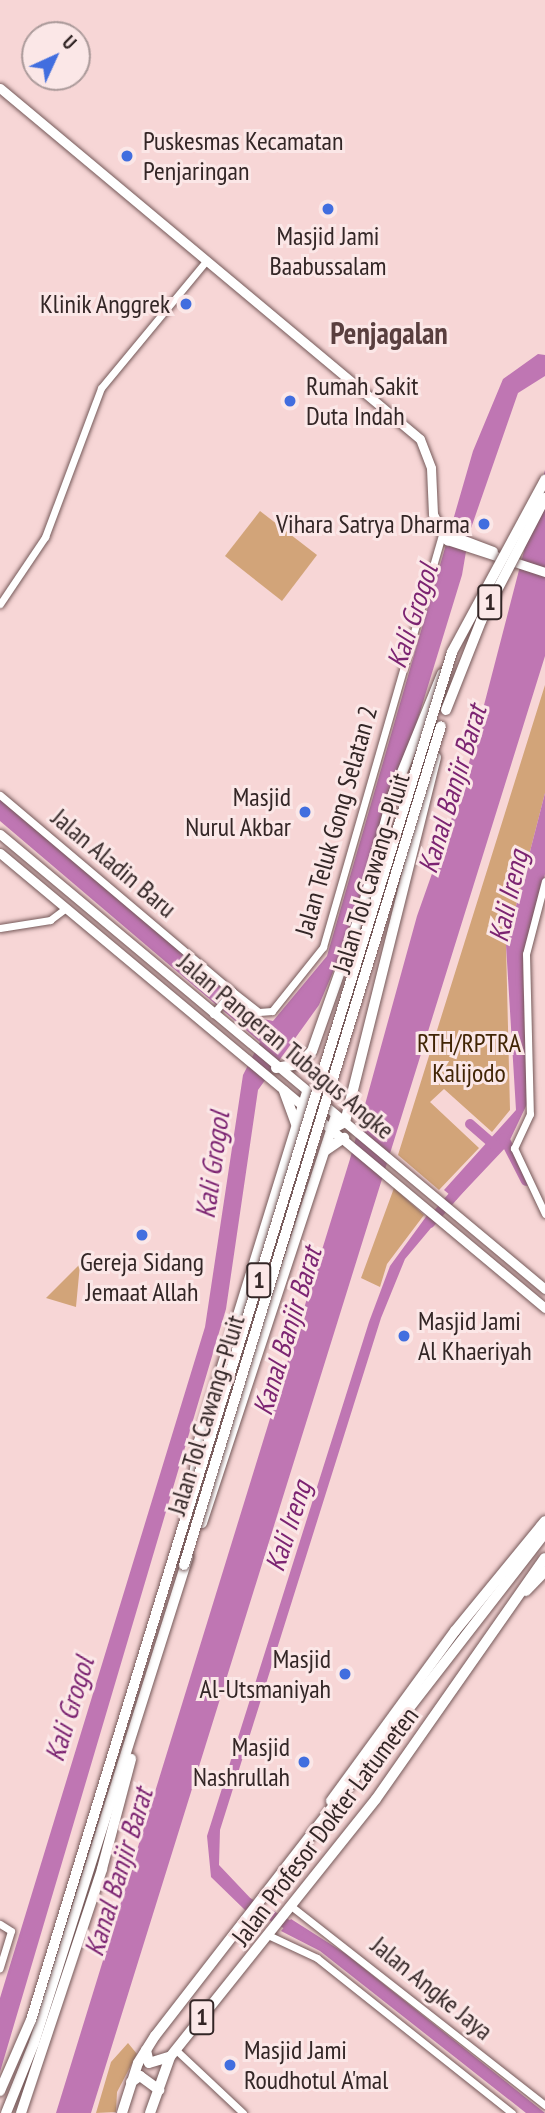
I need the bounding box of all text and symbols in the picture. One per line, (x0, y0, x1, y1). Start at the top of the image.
north arrow (21, 21, 91, 91)
text: U (57, 31, 81, 55)
place label: Puskesmas Kecamatan Penjaringan (143, 125, 343, 186)
marker: Puskesmas Kecamatan Penjaringan (117, 146, 137, 166)
marker: Masjid Jami Baabussalam (320, 201, 336, 217)
place label: Masjid Jami Baabussalam (270, 220, 386, 282)
place label: Klinik Anggrek (39, 288, 170, 320)
marker: Klinik Anggrek (176, 294, 196, 314)
district label: Penjagalan (330, 315, 448, 351)
place label: Rumah Sakit Duta Indah (306, 370, 418, 432)
marker: Rumah Sakit Duta Indah (280, 391, 300, 411)
place label: Vihara Satrya Dharma (276, 508, 470, 540)
marker: Vihara Satrya Dharma (476, 516, 492, 532)
water label: Kali Grogol (379, 560, 445, 672)
road number: 1 (476, 582, 504, 622)
water label: Kanal Banjir Barat (411, 701, 493, 877)
street label: Jalan Teluk Gong Selatan 2 (288, 702, 384, 940)
street label: Jalan Tol Cawang–Pluit (326, 769, 416, 977)
place label: Masjid Nurul Akbar (185, 781, 291, 842)
street label: Jalan Aladin Baru (45, 802, 183, 924)
marker: Masjid Nurul Akbar (297, 804, 313, 820)
water label: Kali Ireng (481, 847, 535, 945)
street label: Jalan Pangeran Tubagus Angke (171, 946, 401, 1146)
park label: RTH/RPTRA Kalijodo (417, 1027, 521, 1088)
water label: Kali Grogol (188, 1110, 236, 1220)
marker: Gereja Sidang Jemaat Allah (134, 1227, 150, 1243)
water label: Kanal Banjir Barat (246, 1243, 328, 1419)
place label: Gereja Sidang Jemaat Allah (80, 1246, 204, 1308)
road number: 1 (245, 1260, 273, 1300)
place label: Masjid Jami Al Khaeriyah (418, 1305, 532, 1366)
street label: Jalan Tol Cawang–Pluit (161, 1311, 251, 1519)
marker: Masjid Jami Al Khaeriyah (396, 1328, 412, 1344)
water label: Kali Ireng (258, 1477, 318, 1575)
place label: Masjid Al-Utsmaniyah (200, 1643, 331, 1704)
water label: Kali Grogol (37, 1653, 101, 1765)
marker: Masjid Al-Utsmaniyah (337, 1666, 353, 1682)
street label: Jalan Profesor Dokter Latumeten (225, 1701, 425, 1951)
place label: Masjid Nashrullah (193, 1731, 290, 1792)
marker: Masjid Nashrullah (296, 1754, 312, 1770)
water label: Kanal Banjir Barat (77, 1784, 159, 1960)
street label: Jalan Angke Jaya (365, 1929, 499, 2047)
road number: 1 (188, 1996, 216, 2038)
place label: Masjid Jami Roudhotul A'mal (244, 2034, 389, 2096)
marker: Masjid Jami Roudhotul A'mal (222, 2057, 238, 2073)

